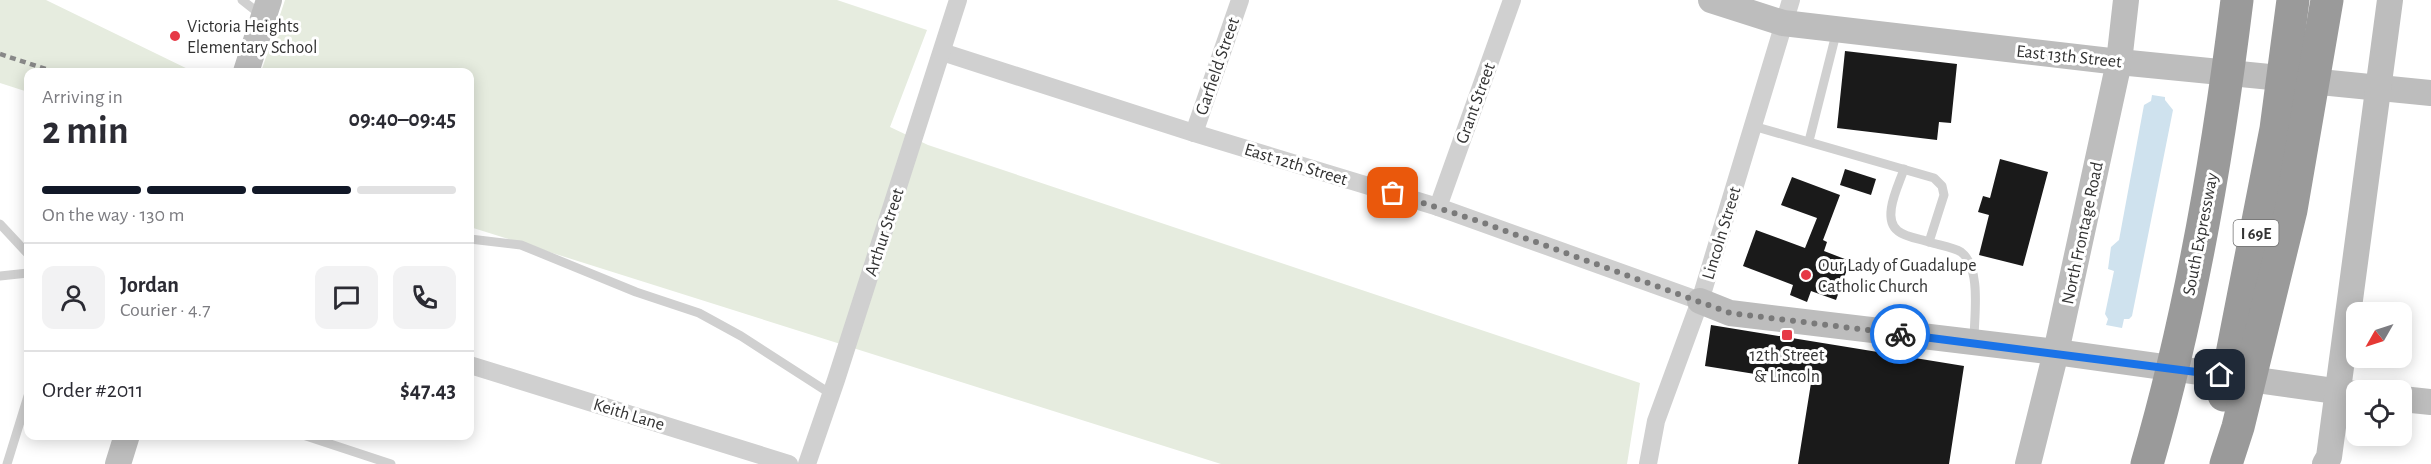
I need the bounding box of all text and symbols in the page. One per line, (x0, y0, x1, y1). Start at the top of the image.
street label: Garfield Street (1193, 15, 1243, 117)
place label: Victoria Heights Elementary School (187, 18, 318, 57)
marker: Victoria Heights Elementary School (168, 29, 182, 43)
street label: East 13th Street (2015, 43, 2123, 72)
street label: Grant Street (1453, 60, 1499, 146)
text: Arriving in (42, 87, 123, 107)
text: 09:40–09:45 (349, 108, 456, 130)
text: 2 min (42, 112, 129, 151)
street label: East 12th Street (1242, 141, 1350, 189)
street label: North Frontage Road (2059, 160, 2107, 306)
pin (1367, 167, 1418, 218)
street label: South Expressway (2180, 171, 2222, 297)
icon: bag (1376, 176, 1409, 209)
street label: Lincoln Street (1699, 185, 1745, 282)
street label: Arthur Street (862, 186, 908, 279)
text: On the way · 130 m (42, 205, 184, 225)
road number: I 69E (2234, 220, 2278, 246)
place label: Our Lady of Guadalupe Catholic Church (1818, 257, 1977, 296)
button: person (42, 266, 105, 329)
button: chat (315, 266, 378, 329)
button: phone (393, 266, 456, 329)
marker: Our Lady of Guadalupe Catholic Church (1799, 268, 1813, 282)
text: Jordan (120, 274, 179, 296)
text: Courier · 4.7 (120, 300, 211, 320)
north arrow (2346, 302, 2412, 368)
map controls (2346, 302, 2412, 446)
courier (1870, 304, 1930, 364)
icon: bike (1884, 318, 1917, 351)
marker: 12th Street & Lincoln (1780, 328, 1794, 342)
place label: 12th Street & Lincoln (1750, 347, 1825, 386)
pin (2194, 349, 2245, 400)
icon: home (2203, 358, 2236, 391)
text: Order #2011 (42, 379, 143, 401)
text: $47.43 (400, 379, 456, 401)
button: locate (2346, 380, 2412, 446)
street label: Keith Lane (591, 396, 666, 434)

